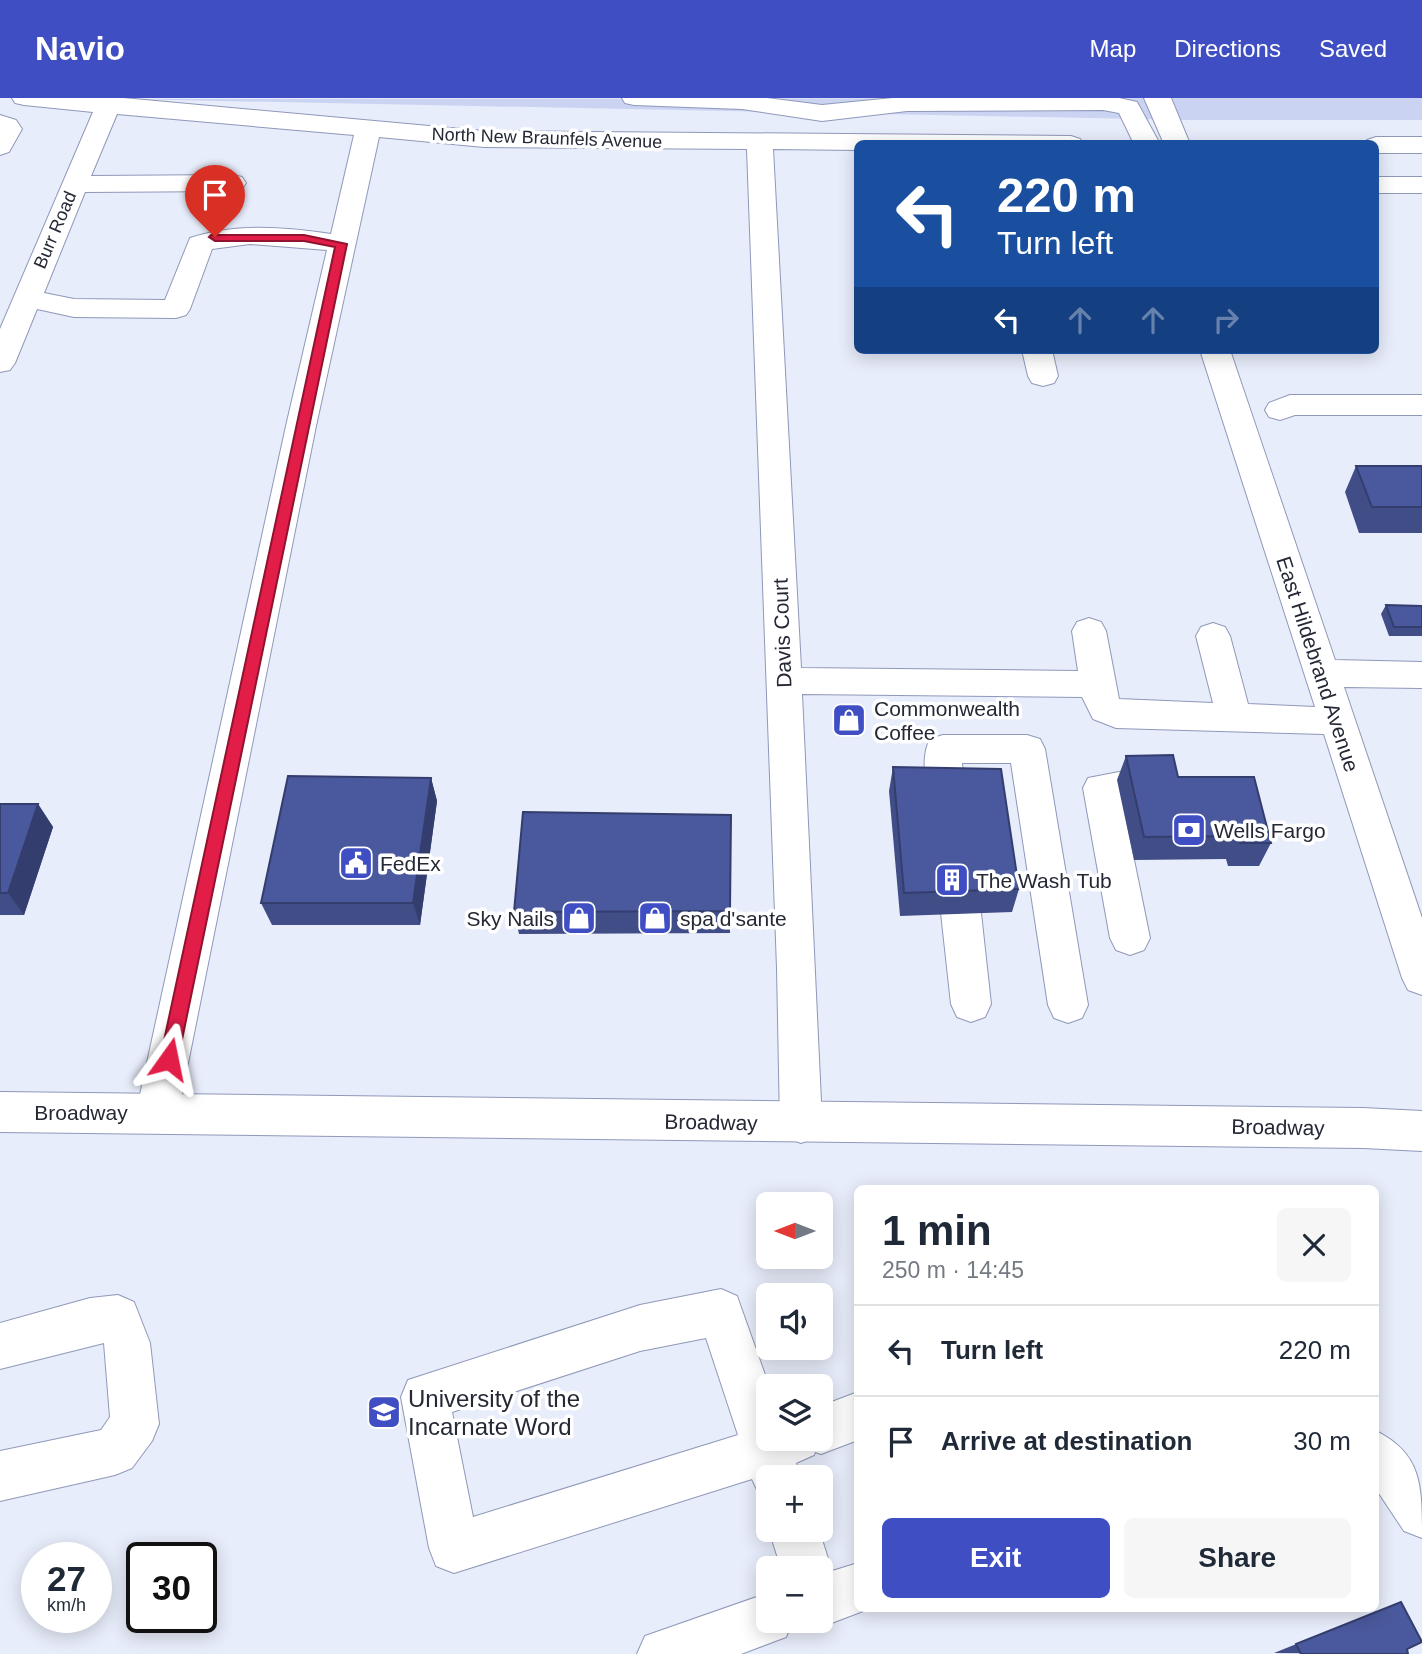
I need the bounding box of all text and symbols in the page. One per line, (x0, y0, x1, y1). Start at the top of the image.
text: Navio (35, 30, 125, 67)
text: Map (1090, 35, 1136, 62)
text: Directions (1174, 35, 1281, 62)
text: Saved (1319, 35, 1387, 62)
street label: North New Braunfels Avenue (431, 124, 663, 152)
pin (185, 165, 245, 237)
icon: left (882, 168, 973, 259)
text: 220 m (997, 168, 1136, 222)
icon: arrive (196, 176, 234, 214)
street label: Burr Road (30, 188, 80, 272)
text: Turn left (997, 225, 1113, 261)
icon: left (988, 301, 1026, 339)
icon: ahead (1061, 301, 1099, 339)
icon: ahead (1134, 301, 1172, 339)
icon: right (1207, 301, 1245, 339)
street label: East Hildebrand Avenue (1272, 553, 1364, 775)
street label: Davis Court (769, 578, 795, 688)
place label: Commonwealth Coffee (874, 697, 1020, 744)
shop icon: Commonwealth Coffee (830, 701, 868, 739)
bank icon: Wells Fargo (1170, 811, 1208, 849)
place label: Wells Fargo (1214, 819, 1326, 842)
public building icon: FedEx (337, 844, 375, 882)
place label: FedEx (380, 852, 441, 875)
building icon: The Wash Tub (933, 861, 971, 899)
place label: The Wash Tub (976, 869, 1112, 892)
shop icon: Sky Nails (560, 899, 598, 937)
shop icon: spa d'sante (636, 899, 674, 937)
place label: Sky Nails (466, 907, 554, 930)
place label: spa d'sante (680, 907, 787, 930)
position arrow (132, 1022, 206, 1096)
street label: Broadway (34, 1101, 128, 1124)
street label: Broadway (664, 1110, 758, 1134)
street label: Broadway (1231, 1115, 1325, 1139)
north arrow (756, 1192, 833, 1269)
map controls (756, 1192, 833, 1633)
text: 1 min (882, 1207, 992, 1254)
button: close (1277, 1208, 1351, 1282)
text: 250 m · 14:45 (882, 1257, 1024, 1283)
button: sound (756, 1283, 833, 1360)
icon: left (882, 1332, 920, 1370)
text: Turn left (941, 1335, 1043, 1365)
text: 220 m (1279, 1335, 1351, 1365)
button: layers (756, 1374, 833, 1451)
place label: University of the Incarnate Word (408, 1385, 580, 1440)
school or university icon: University of the Incarnate Word (365, 1393, 403, 1431)
icon: arrive (882, 1423, 920, 1461)
text: Arrive at destination (941, 1426, 1192, 1456)
text: 30 m (1293, 1426, 1351, 1456)
button: + (756, 1465, 833, 1542)
button: Exit (882, 1518, 1110, 1598)
button: Share (1124, 1518, 1351, 1598)
speed limit sign: 30 (126, 1542, 217, 1633)
button: − (756, 1556, 833, 1633)
text: 27 (47, 1559, 86, 1598)
text: km/h (47, 1595, 86, 1615)

